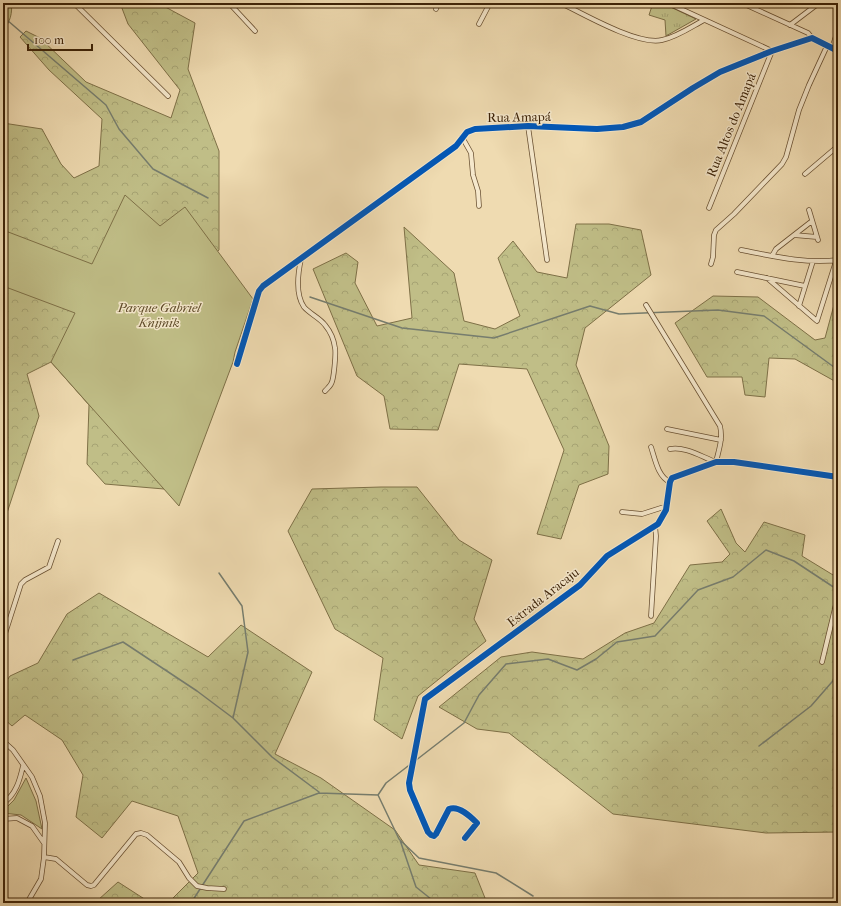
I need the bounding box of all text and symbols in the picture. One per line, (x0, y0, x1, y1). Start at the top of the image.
scale bar (28, 26, 92, 52)
text: 100 m (34, 33, 64, 47)
street label: Rua Altos do Amapá (703, 70, 759, 179)
street label: Rua Amapá (487, 109, 552, 125)
park label: Parque Gabriel Knijnik (117, 300, 202, 330)
street label: Estrada Aracaju (504, 564, 582, 630)

